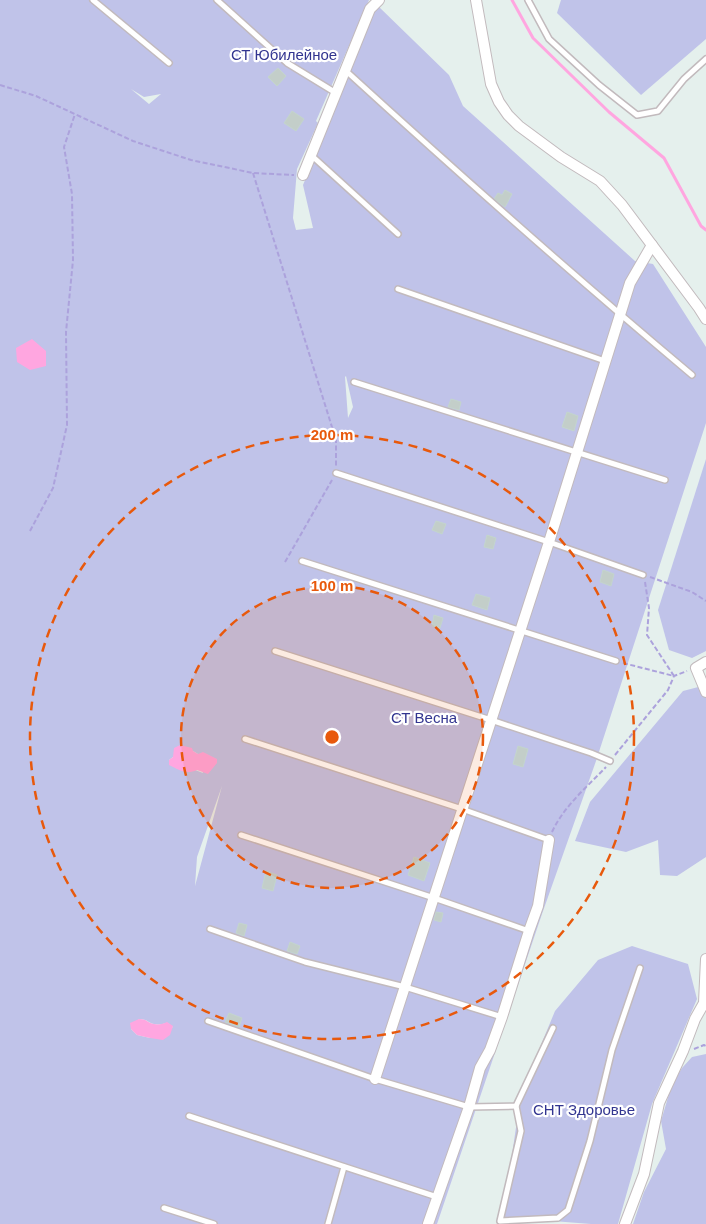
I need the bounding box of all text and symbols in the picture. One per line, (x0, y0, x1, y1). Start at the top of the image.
park label: СТ Юбилейное (231, 46, 337, 63)
text: 200 m (311, 426, 353, 443)
text: 100 m (311, 577, 353, 594)
park label: СТ Весна (391, 709, 458, 726)
centre of rings (323, 728, 341, 746)
park label: СНТ Здоровье (533, 1101, 635, 1118)

